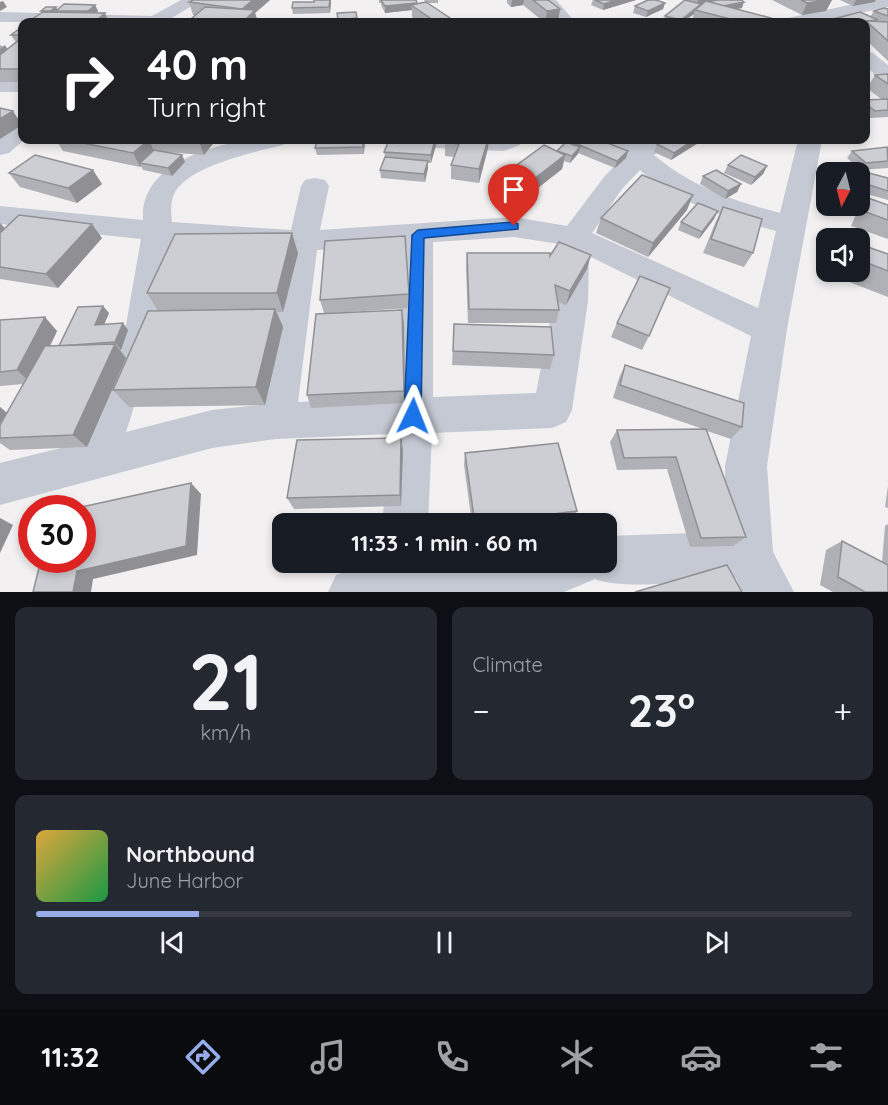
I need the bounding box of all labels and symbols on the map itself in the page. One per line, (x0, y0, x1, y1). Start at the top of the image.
north arrow (816, 162, 870, 216)
pin (488, 164, 539, 226)
position arrow (381, 384, 445, 448)
speed limit sign: 30 (18, 495, 96, 573)

